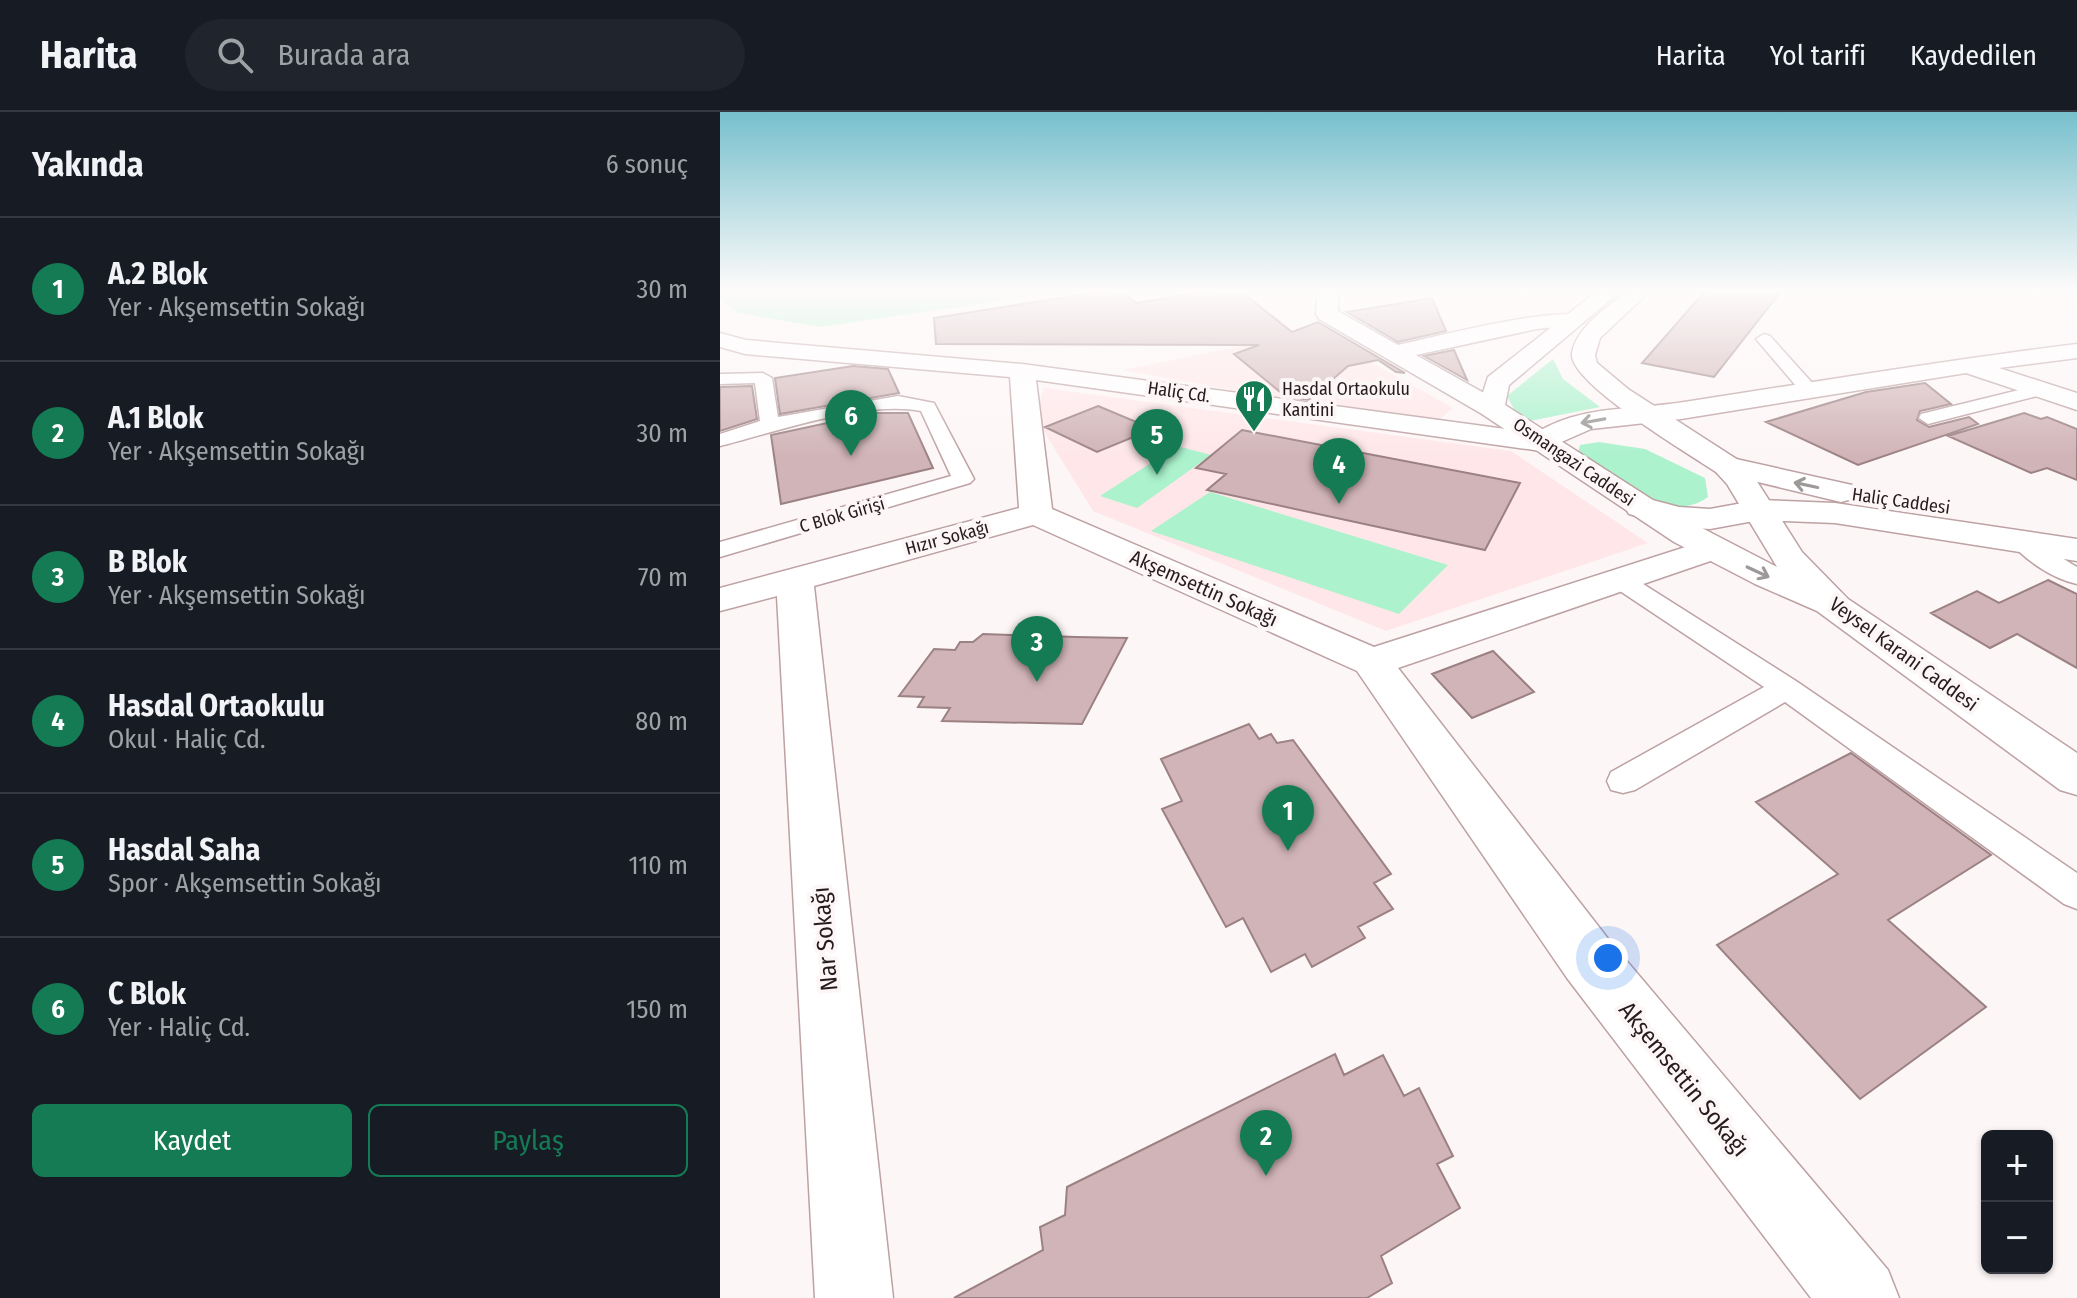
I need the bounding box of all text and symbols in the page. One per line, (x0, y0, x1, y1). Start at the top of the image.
search box (185, 19, 745, 91)
text: Harita (40, 32, 137, 78)
icon: search (213, 33, 257, 77)
text: Burada ara (277, 37, 411, 73)
text: Harita (1656, 39, 1726, 72)
text: Yol tarifi (1770, 39, 1866, 72)
text: Kaydedilen (1910, 39, 2037, 72)
text: Yakında (32, 144, 144, 185)
text: 6 sonuç (606, 149, 688, 180)
text: A.2 Blok (108, 256, 208, 292)
text: 1 (53, 274, 64, 305)
text: 30 m (637, 274, 688, 305)
text: Yer · Akşemsettin Sokağı (108, 292, 366, 323)
street label: Haliç Cd. (1146, 377, 1212, 407)
restaurant icon: Hasdal Ortaokulu Kantini (1233, 378, 1275, 433)
place label: Hasdal Ortaokulu Kantini (1282, 378, 1410, 421)
pin: 6 (825, 390, 877, 456)
text: A.1 Blok (108, 400, 203, 436)
pin: 5 (1131, 409, 1183, 475)
street label: Osmangazi Caddesi (1509, 413, 1639, 511)
one-way arrow (1581, 414, 1606, 429)
text: 2 (52, 418, 64, 449)
text: 30 m (637, 418, 688, 449)
text: Yer · Akşemsettin Sokağı (108, 436, 366, 467)
pin: 4 (1313, 438, 1365, 504)
one-way arrow (1794, 477, 1819, 492)
street label: Haliç Caddesi (1850, 483, 1952, 519)
street label: C Blok Girişi (797, 492, 887, 538)
street label: Hızır Sokağı (903, 516, 991, 560)
text: B Blok (108, 544, 187, 580)
street label: Akşemsettin Sokağı (1126, 545, 1281, 632)
text: 3 (52, 562, 64, 593)
text: 70 m (638, 562, 688, 593)
one-way arrow (1745, 566, 1770, 581)
text: Yer · Akşemsettin Sokağı (108, 580, 366, 611)
street label: Veysel Karani Caddesi (1825, 592, 1983, 716)
pin: 3 (1011, 616, 1063, 682)
text: Hasdal Ortaokulu (108, 688, 325, 724)
text: 4 (51, 706, 65, 737)
text: 80 m (635, 706, 688, 737)
text: Okul · Haliç Cd. (108, 724, 265, 755)
pin: 1 (1262, 785, 1314, 851)
text: Hasdal Saha (108, 832, 260, 868)
text: 5 (52, 850, 64, 881)
text: 110 m (628, 850, 688, 881)
text: Spor · Akşemsettin Sokağı (108, 868, 382, 899)
street label: Nar Sokağı (806, 886, 844, 992)
your location (1588, 938, 1628, 978)
text: C Blok (108, 976, 186, 1012)
text: 6 (51, 994, 65, 1025)
text: 150 m (626, 994, 688, 1025)
street label: Akşemsettin Sokağı (1613, 996, 1755, 1162)
text: Yer · Haliç Cd. (108, 1012, 250, 1043)
button: Kaydet (32, 1104, 352, 1177)
button: Paylaş (368, 1104, 688, 1177)
pin: 2 (1240, 1110, 1292, 1176)
map controls (1981, 1130, 2053, 1274)
button: + (1981, 1130, 2053, 1202)
button: − (1981, 1202, 2053, 1274)

